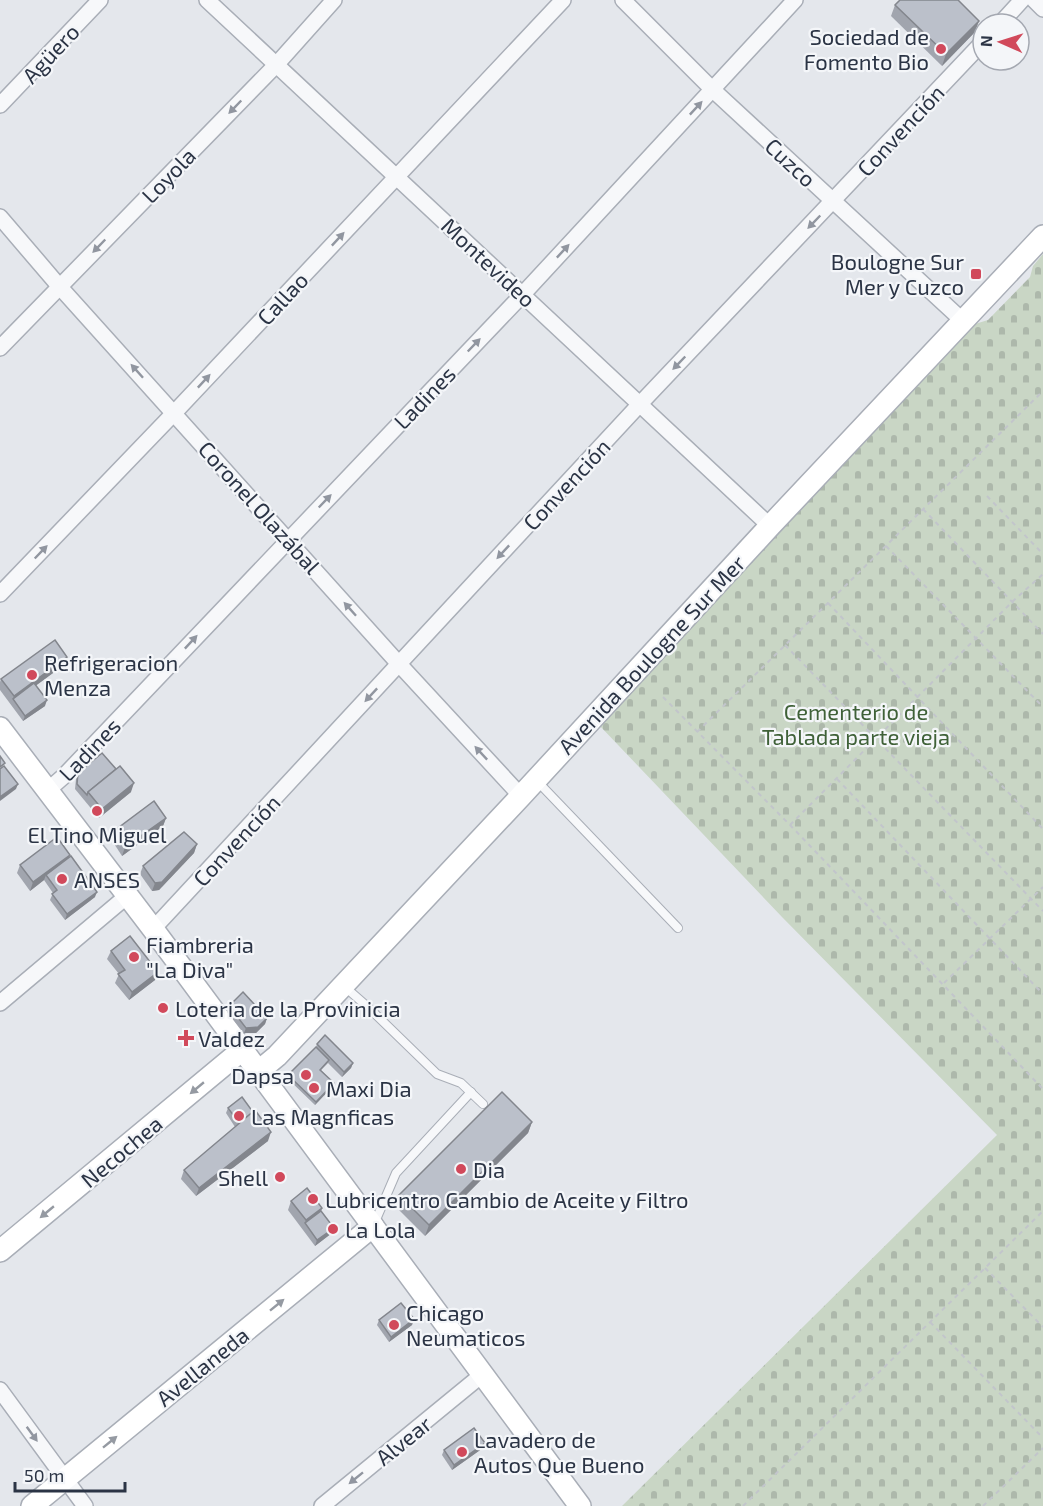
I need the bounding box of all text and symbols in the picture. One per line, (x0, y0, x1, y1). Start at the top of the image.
north arrow (971, 12, 1031, 72)
street label: Agüero (16, 18, 84, 88)
place label: Sociedad de Fomento Bio (804, 23, 929, 74)
text: N (976, 35, 995, 47)
marker: Sociedad de Fomento Bio (934, 42, 948, 56)
street label: Convención (851, 79, 949, 181)
one-way arrow (228, 99, 242, 113)
one-way arrow (689, 101, 703, 116)
street label: Cuzco (760, 132, 822, 192)
street label: Loyola (136, 142, 200, 208)
street label: Montevideo (437, 212, 541, 312)
one-way arrow (807, 215, 821, 229)
one-way arrow (331, 231, 345, 246)
one-way arrow (92, 239, 106, 253)
one-way arrow (556, 244, 569, 259)
place label: Boulogne Sur Mer y Cuzco (831, 248, 964, 299)
street label: Callao (251, 266, 313, 330)
marker: Boulogne Sur Mer y Cuzco (969, 267, 983, 281)
one-way arrow (467, 338, 481, 352)
one-way arrow (672, 356, 686, 371)
street label: Ladines (388, 360, 460, 434)
one-way arrow (130, 364, 144, 378)
one-way arrow (197, 374, 211, 388)
street label: Convención (517, 433, 615, 535)
street label: Coronel Olazábal (194, 435, 327, 579)
one-way arrow (318, 493, 332, 508)
one-way arrow (497, 544, 510, 559)
one-way arrow (33, 546, 47, 560)
street label: Avenida Boulogne Sur Mer (552, 549, 750, 759)
one-way arrow (344, 602, 357, 617)
one-way arrow (183, 635, 197, 649)
place label: Refrigeracion Menza (44, 649, 178, 700)
marker: Refrigeracion Menza (25, 668, 39, 682)
one-way arrow (364, 688, 378, 702)
park label: Cementerio de Tablada parte vieja (762, 698, 950, 750)
street label: Ladines (53, 712, 125, 786)
one-way arrow (475, 746, 489, 760)
street label: Convención (187, 789, 285, 891)
marker: El Tino Miguel (90, 804, 104, 818)
place label: El Tino Miguel (27, 821, 167, 847)
place label: ANSES (74, 866, 140, 892)
marker: ANSES (55, 872, 69, 886)
place label: Fiambreria "La Diva" (146, 931, 254, 982)
marker: Fiambreria "La Diva" (127, 950, 141, 964)
place label: Loteria de la Provinicia (175, 995, 401, 1021)
marker: Loteria de la Provinicia (156, 1001, 170, 1015)
place label: Valdez (198, 1025, 265, 1051)
marker: Valdez (179, 1031, 193, 1045)
place label: Dapsa (231, 1062, 294, 1088)
marker: Dapsa (299, 1068, 313, 1082)
place label: Maxi Dia (326, 1075, 412, 1101)
one-way arrow (190, 1081, 205, 1093)
marker: Maxi Dia (307, 1081, 321, 1095)
place label: Las Magnficas (251, 1103, 394, 1129)
marker: Las Magnficas (232, 1109, 246, 1123)
street label: Necochea (75, 1110, 167, 1192)
place label: Dia (473, 1156, 505, 1182)
marker: Dia (454, 1162, 468, 1176)
place label: Shell (218, 1164, 268, 1190)
marker: Shell (273, 1170, 287, 1184)
place label: Lubricentro Cambio de Aceite y Filtro (325, 1186, 689, 1212)
marker: Lubricentro Cambio de Aceite y Filtro (306, 1192, 320, 1206)
one-way arrow (40, 1205, 55, 1218)
place label: La Lola (345, 1216, 416, 1242)
marker: La Lola (326, 1222, 340, 1236)
one-way arrow (269, 1298, 285, 1311)
place label: Chicago Neumaticos (406, 1299, 525, 1350)
marker: Chicago Neumaticos (387, 1318, 401, 1332)
street label: Avellaneda (151, 1321, 253, 1411)
street label: Alvear (370, 1410, 436, 1470)
place label: Lavadero de Autos Que Bueno (474, 1426, 644, 1478)
one-way arrow (26, 1427, 38, 1442)
one-way arrow (102, 1435, 118, 1448)
marker: Lavadero de Autos Que Bueno (455, 1445, 469, 1459)
scale bar (15, 1455, 124, 1493)
text: 50 m (24, 1464, 64, 1486)
one-way arrow (349, 1471, 364, 1484)

